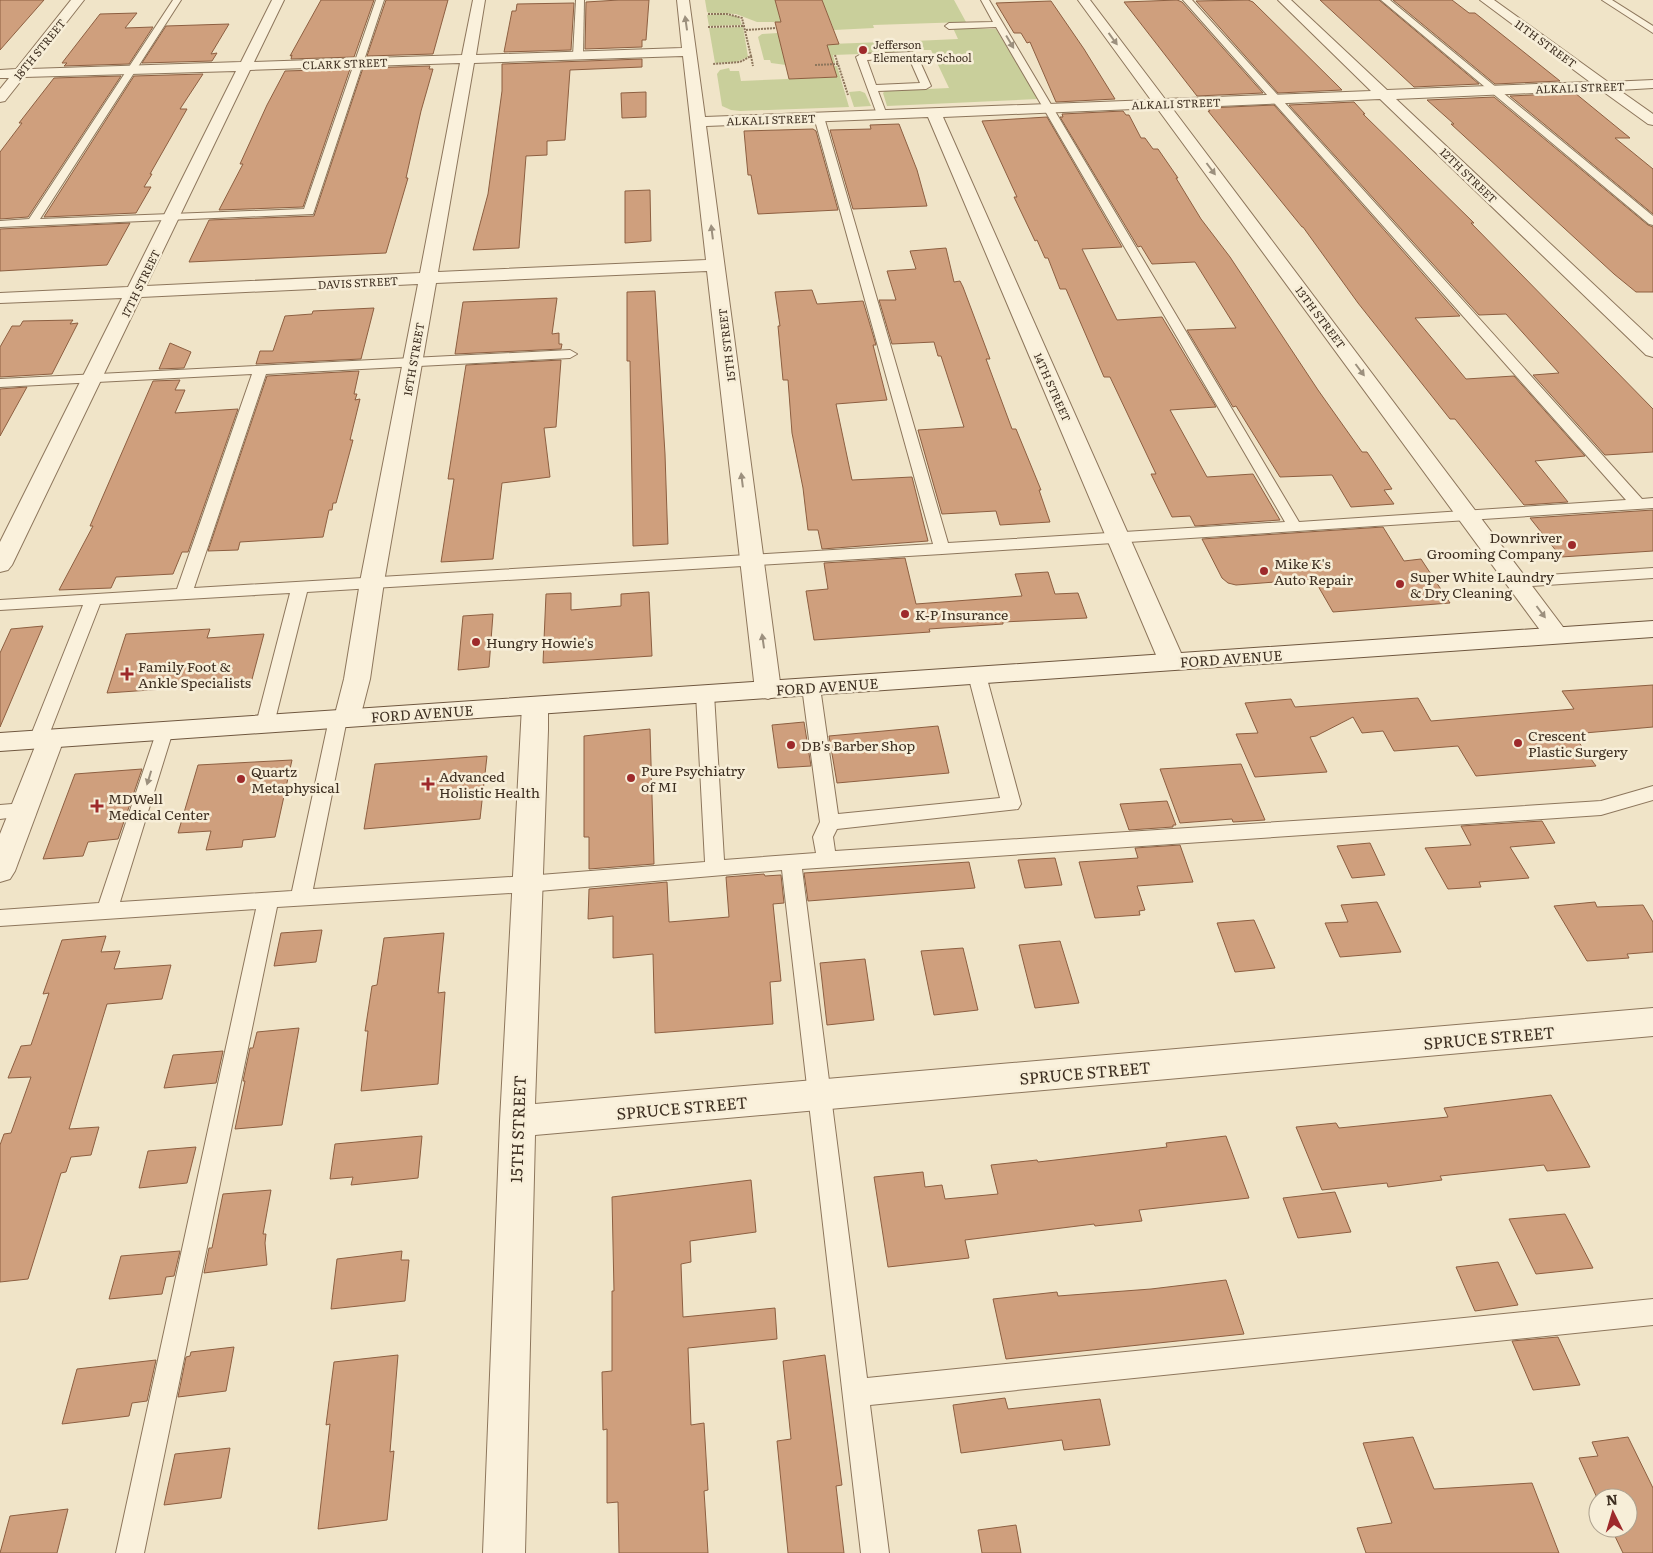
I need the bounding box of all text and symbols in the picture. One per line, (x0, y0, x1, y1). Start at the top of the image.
street label: 18TH STREET (9, 15, 69, 83)
one-way arrow (682, 15, 690, 31)
street label: 11TH STREET (1512, 15, 1580, 71)
one-way arrow (1108, 32, 1118, 46)
one-way arrow (1005, 35, 1014, 48)
place label: Jefferson Elementary School (873, 36, 972, 65)
marker: Jefferson Elementary School (857, 44, 869, 56)
street label: CLARK STREET (302, 54, 388, 72)
street label: ALKALI STREET (1535, 77, 1625, 97)
street label: ALKALI STREET (1131, 93, 1221, 113)
street label: ALKALI STREET (726, 109, 816, 129)
street label: 12TH STREET (1437, 144, 1501, 206)
one-way arrow (1206, 162, 1216, 176)
one-way arrow (708, 224, 716, 240)
street label: 17TH STREET (117, 246, 163, 320)
street label: DAVIS STREET (317, 272, 399, 292)
street label: 13TH STREET (1292, 283, 1350, 351)
street label: 15TH STREET (714, 307, 738, 383)
street label: 16TH STREET (399, 321, 427, 397)
street label: 14TH STREET (1031, 350, 1075, 424)
one-way arrow (1355, 363, 1365, 376)
one-way arrow (738, 472, 746, 488)
place label: Downriver Grooming Company (1427, 527, 1563, 563)
marker: Downriver Grooming Company (1566, 539, 1578, 551)
place label: Mike K's Auto Repair (1274, 553, 1353, 589)
marker: Mike K's Auto Repair (1258, 565, 1270, 577)
place label: Super White Laundry & Dry Cleaning (1410, 566, 1555, 602)
marker: Super White Laundry & Dry Cleaning (1394, 578, 1406, 590)
place label: K-P Insurance (915, 604, 1008, 624)
one-way arrow (1535, 605, 1546, 618)
marker: K-P Insurance (899, 608, 911, 620)
place label: Hungry Howie's (486, 632, 593, 652)
one-way arrow (759, 633, 767, 649)
marker: Hungry Howie's (470, 636, 482, 648)
street label: FORD AVENUE (1179, 644, 1283, 672)
place label: Family Foot & Ankle Specialists (138, 656, 251, 692)
marker: Family Foot & Ankle Specialists (120, 667, 134, 681)
street label: FORD AVENUE (775, 672, 879, 700)
street label: FORD AVENUE (370, 699, 474, 727)
place label: Crescent Plastic Surgery (1528, 725, 1629, 761)
place label: DB's Barber Shop (801, 735, 915, 755)
marker: Crescent Plastic Surgery (1512, 737, 1524, 749)
marker: DB's Barber Shop (785, 739, 797, 751)
place label: Pure Psychiatry of MI (641, 760, 746, 796)
place label: Quartz Metaphysical (251, 761, 340, 797)
place label: Advanced Holistic Health (439, 766, 540, 802)
one-way arrow (145, 770, 153, 785)
marker: Pure Psychiatry of MI (625, 772, 637, 784)
marker: Quartz Metaphysical (235, 773, 247, 785)
marker: Advanced Holistic Health (421, 777, 435, 791)
place label: MDWell Medical Center (108, 788, 210, 824)
marker: MDWell Medical Center (90, 799, 104, 813)
street label: SPRUCE STREET (1422, 1019, 1556, 1055)
street label: SPRUCE STREET (1018, 1054, 1152, 1090)
street label: 15TH STREET (503, 1075, 531, 1183)
street label: SPRUCE STREET (615, 1089, 749, 1125)
north arrow (1588, 1488, 1638, 1538)
text: N (1605, 1489, 1619, 1510)

